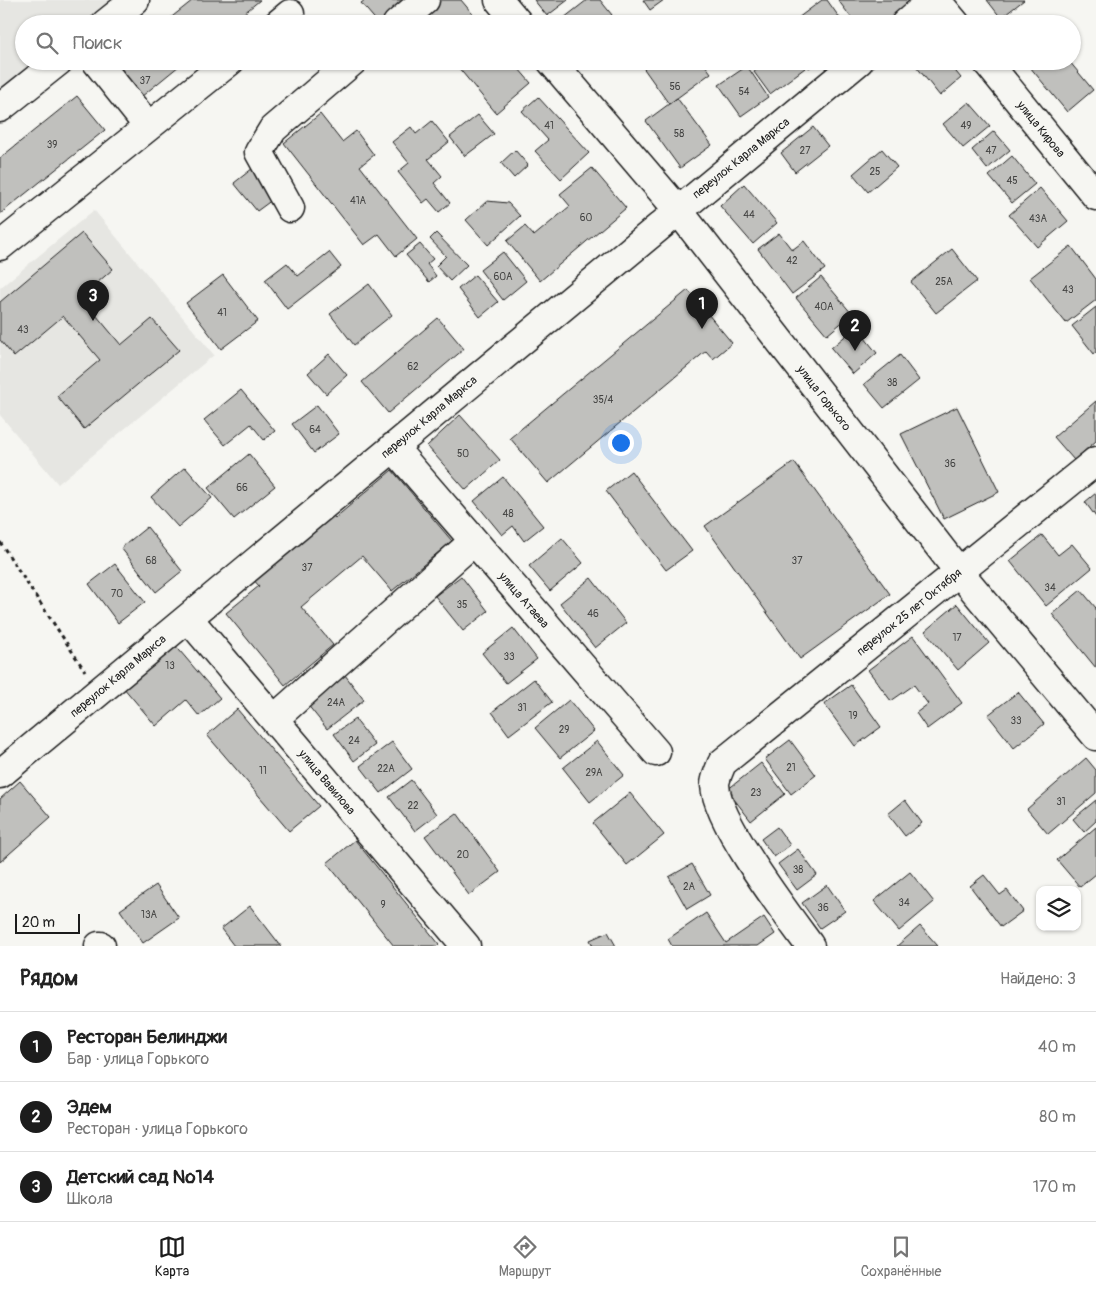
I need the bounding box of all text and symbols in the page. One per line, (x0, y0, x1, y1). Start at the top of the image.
search box (15, 15, 1081, 70)
icon: search (33, 29, 61, 57)
text: Поиск (73, 31, 123, 55)
house number: 37 (140, 75, 151, 87)
house number: 56 (669, 81, 681, 93)
house number: 54 (738, 86, 750, 98)
street label: улица Кирова (1013, 97, 1068, 161)
street label: переулок Карла Маркса (690, 114, 793, 202)
house number: 41 (544, 120, 554, 132)
house number: 49 (961, 120, 971, 132)
house number: 58 (674, 128, 684, 140)
house number: 39 (47, 139, 57, 151)
house number: 27 (800, 145, 811, 157)
house number: 47 (985, 145, 997, 157)
house number: 25 (869, 166, 881, 178)
house number: 45 (1006, 175, 1018, 187)
house number: 41А (350, 195, 367, 207)
house number: 44 (743, 209, 755, 221)
house number: 60 (580, 212, 592, 224)
house number: 43А (1029, 213, 1047, 225)
house number: 42 (786, 255, 798, 267)
house number: 60А (493, 271, 513, 283)
house number: 25А (935, 276, 953, 288)
pin: 3 (77, 280, 109, 321)
house number: 43 (1062, 284, 1074, 296)
pin: 1 (686, 288, 718, 329)
house number: 40А (814, 301, 834, 313)
house number: 41 (217, 307, 227, 319)
pin: 2 (839, 310, 871, 351)
house number: 43 (17, 324, 29, 336)
house number: 62 (407, 361, 419, 373)
street label: улица Горького (793, 362, 854, 434)
street label: переулок Карла Маркса (378, 373, 481, 462)
house number: 38 (887, 377, 897, 389)
house number: 35/4 (593, 394, 613, 406)
house number: 64 (309, 424, 321, 436)
your location (608, 430, 634, 456)
house number: 50 (457, 448, 469, 460)
house number: 36 (944, 458, 956, 470)
house number: 66 (236, 482, 248, 494)
house number: 48 (503, 508, 513, 520)
house number: 68 (146, 555, 156, 567)
house number: 37 (792, 555, 803, 567)
house number: 37 (302, 562, 313, 574)
street label: переулок 25 лет Октября (854, 565, 965, 659)
street label: улица Атаева (495, 569, 552, 632)
house number: 34 (1044, 582, 1056, 594)
house number: 70 (111, 588, 123, 600)
house number: 35 (457, 599, 468, 611)
house number: 46 (587, 608, 599, 620)
street label: переулок Карла Маркса (67, 632, 170, 721)
house number: 17 (952, 632, 962, 644)
house number: 33 (503, 651, 515, 663)
house number: 13 (165, 660, 175, 672)
house number: 24А (327, 697, 345, 709)
house number: 31 (517, 702, 527, 714)
house number: 19 (848, 710, 858, 722)
house number: 33 (1010, 715, 1022, 727)
house number: 29 (559, 724, 569, 736)
house number: 24 (348, 735, 360, 747)
street label: улица Вавилова (294, 746, 358, 818)
house number: 21 (786, 762, 796, 774)
house number: 22А (377, 763, 395, 775)
house number: 11 (259, 765, 267, 777)
house number: 29А (585, 767, 603, 779)
house number: 23 (751, 787, 762, 799)
house number: 31 (1056, 796, 1066, 808)
house number: 22 (407, 800, 419, 812)
house number: 20 (457, 849, 469, 861)
house number: 38 (793, 864, 803, 876)
house number: 2А (683, 881, 696, 893)
map controls (1036, 886, 1081, 931)
button: layers (1036, 886, 1081, 931)
house number: 34 (898, 897, 910, 909)
house number: 9 (380, 899, 386, 911)
house number: 36 (817, 902, 829, 914)
house number: 13А (141, 909, 157, 921)
scale bar (15, 911, 80, 934)
text: 20 m (22, 914, 55, 931)
text: Рядом (20, 965, 78, 992)
text: Найдено: 3 (1000, 969, 1076, 989)
text: Ресторан Белинджи (67, 1025, 227, 1049)
text: 1 (33, 1037, 39, 1057)
text: 40 m (1038, 1037, 1076, 1057)
text: Бар · улица Горького (67, 1049, 209, 1069)
text: Эдем (67, 1095, 112, 1119)
text: 2 (32, 1107, 40, 1127)
text: 80 m (1039, 1107, 1076, 1127)
text: Ресторан · улица Горького (67, 1119, 248, 1139)
text: Детский сад №14 (67, 1165, 214, 1189)
text: 3 (32, 1177, 40, 1197)
text: 170 m (1033, 1177, 1076, 1197)
text: Школа (67, 1189, 113, 1209)
tab: Карта (155, 1233, 189, 1280)
tab: Маршрут (499, 1233, 551, 1280)
tab: Сохранённые (861, 1233, 941, 1280)

